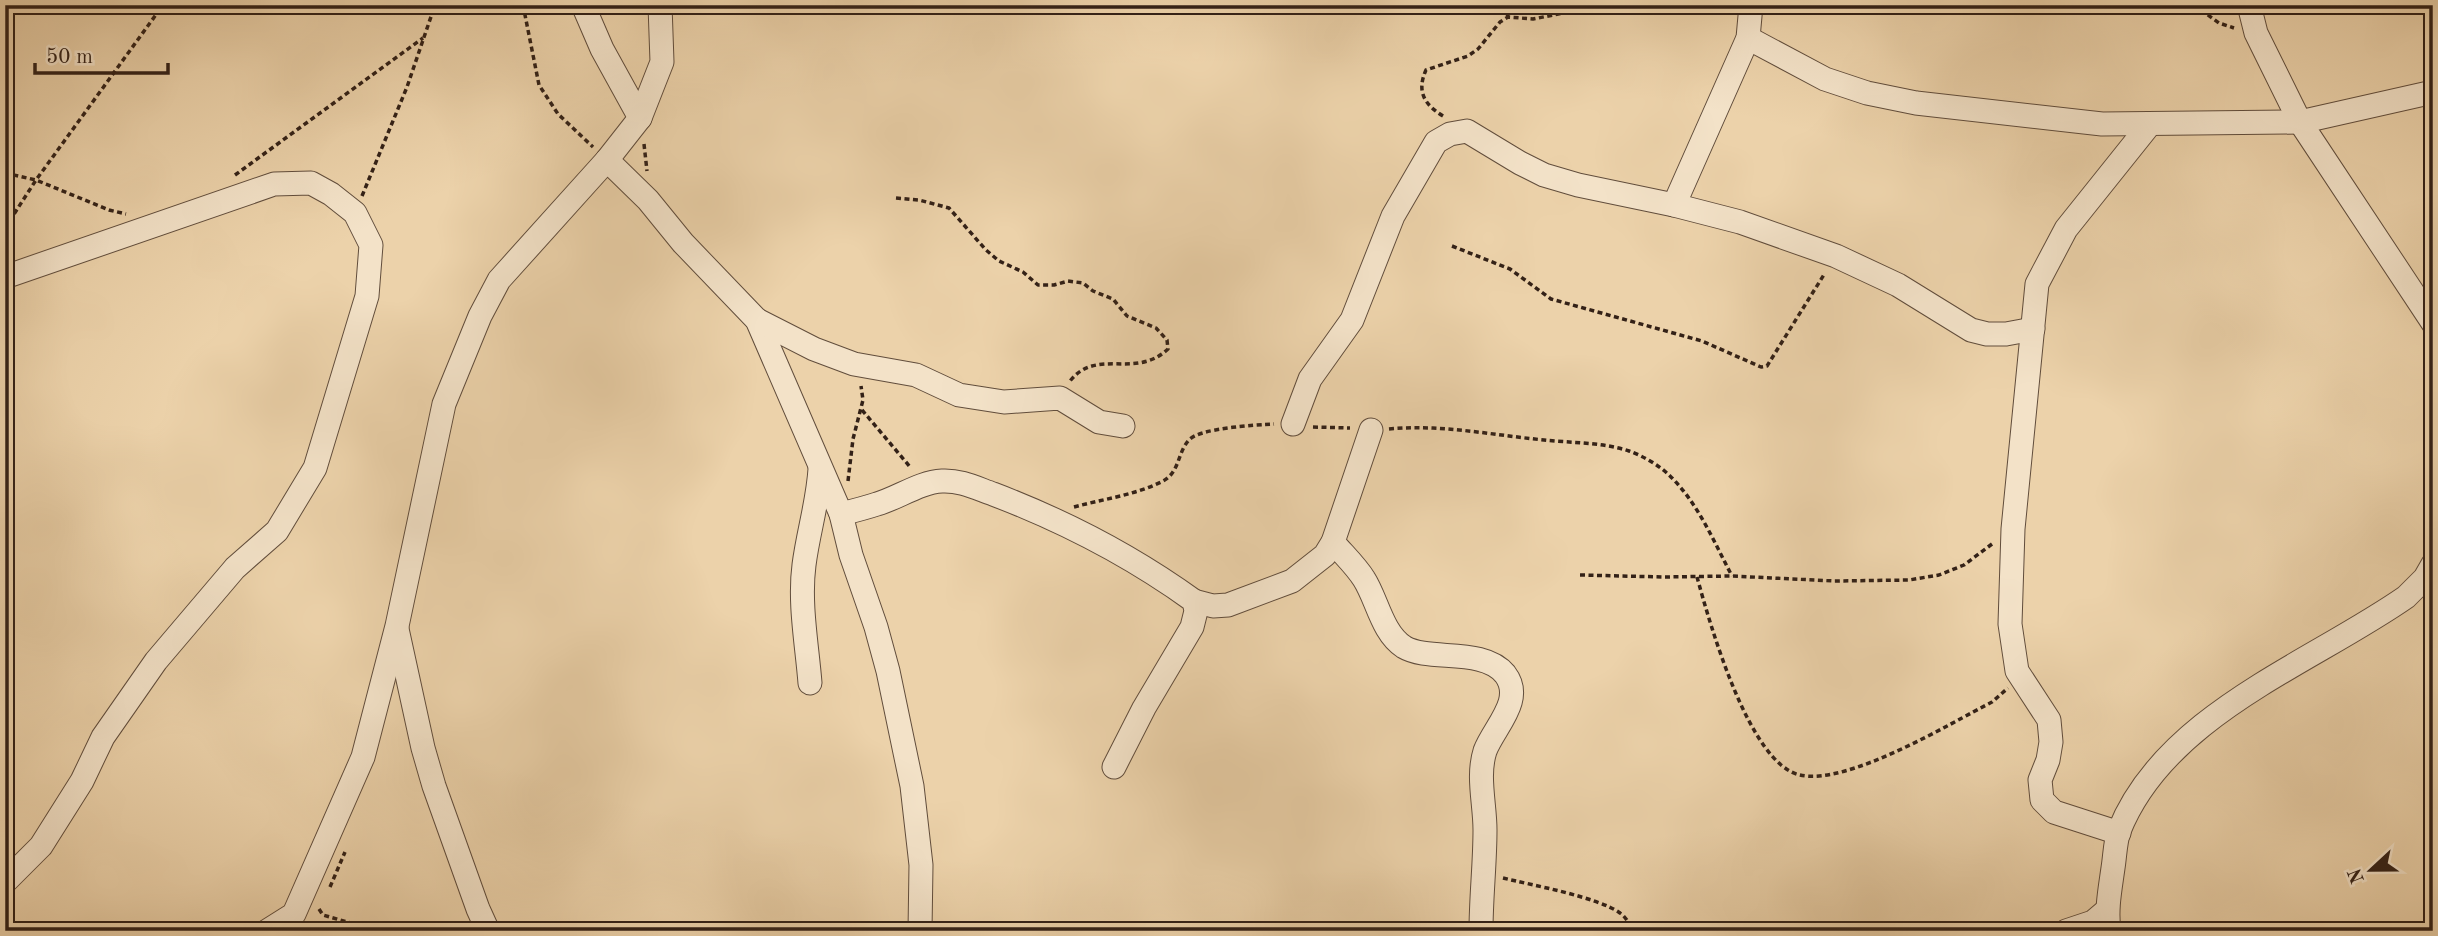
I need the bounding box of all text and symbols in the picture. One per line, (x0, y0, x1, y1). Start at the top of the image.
scale bar (35, 32, 168, 76)
text: 50 m (46, 47, 93, 68)
north arrow (2336, 834, 2406, 904)
text: N (2346, 865, 2369, 886)

